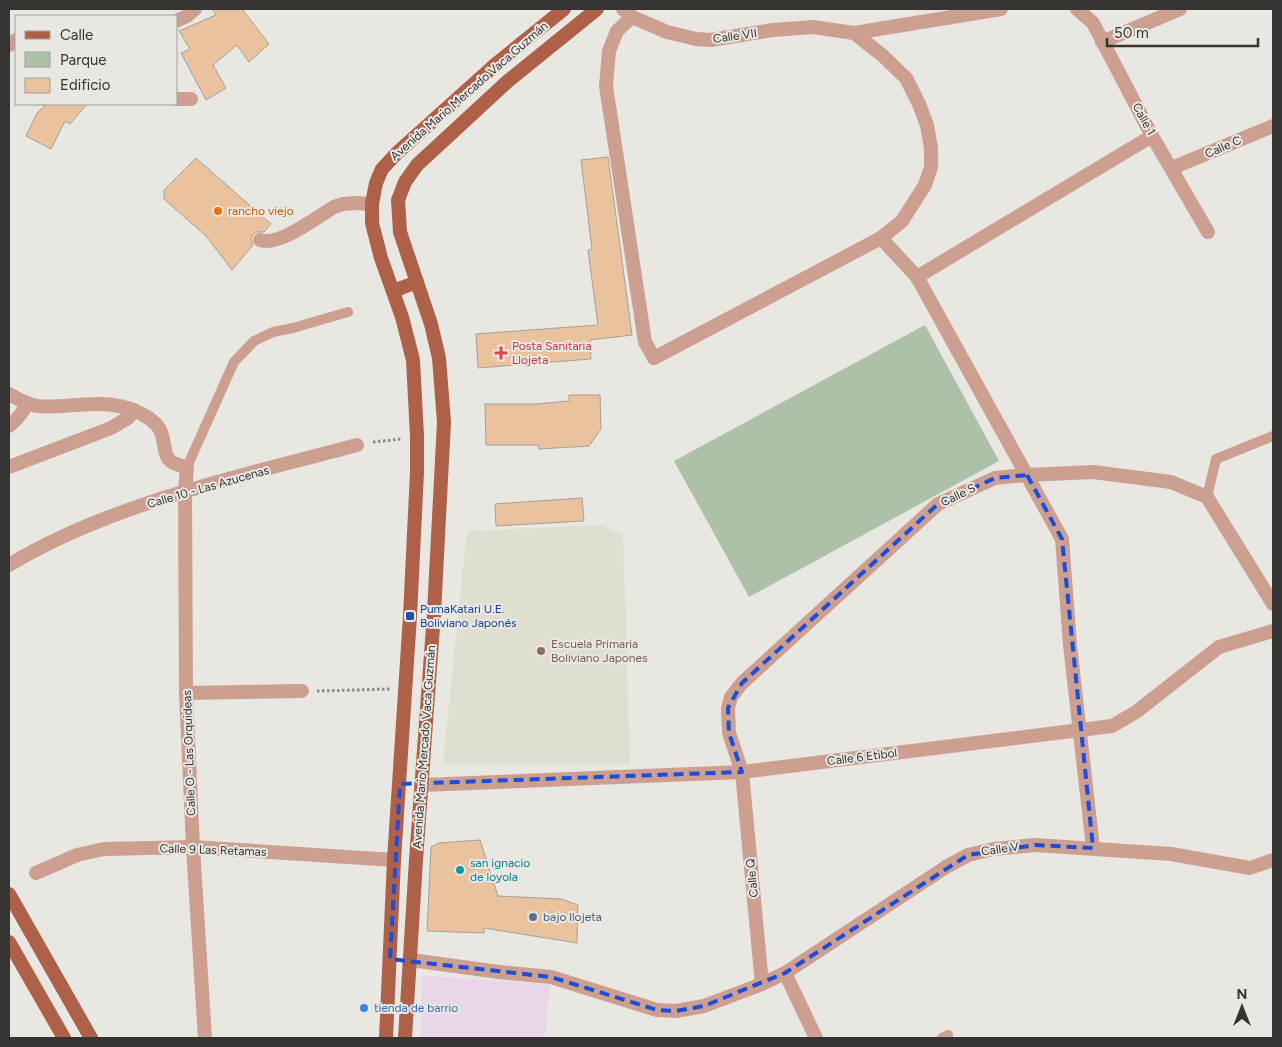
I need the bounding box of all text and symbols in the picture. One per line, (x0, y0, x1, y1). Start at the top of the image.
legend (15, 15, 178, 105)
scale bar (1107, 15, 1258, 47)
street label: Avenida Mario Mercado Vaca Guzmán (387, 19, 551, 163)
text: 50 m (1114, 24, 1149, 42)
text: Calle (60, 26, 93, 44)
street label: Calle VII (712, 26, 758, 46)
text: Parque (60, 51, 107, 69)
text: Edificio (60, 76, 111, 94)
street label: Calle 1 (1130, 101, 1158, 137)
street label: Calle C (1203, 133, 1244, 161)
place label: rancho viejo (228, 204, 294, 218)
marker: rancho viejo (212, 205, 224, 217)
place label: Posta Sanitaria Llojeta (512, 339, 592, 367)
marker: Posta Sanitaria Llojeta (494, 346, 508, 360)
street label: Calle 10 - Las Azucenas (145, 463, 271, 511)
street label: Calle S (938, 481, 978, 509)
place label: PumaKatari U.E. Boliviano Japonés (420, 602, 517, 630)
marker: PumaKatari U.E. Boliviano Japonés (404, 610, 416, 622)
place label: Escuela Primaria Boliviano Japones (551, 637, 648, 665)
street label: Avenida Mario Mercado Vaca Guzmán (410, 645, 438, 849)
marker: Escuela Primaria Boliviano Japones (535, 645, 547, 657)
street label: Calle O - Las Orquideas (180, 689, 198, 816)
street label: Calle 6 Etibol (826, 746, 898, 768)
street label: Calle V (980, 839, 1020, 859)
street label: Calle 9 Las Retamas (159, 841, 267, 859)
place label: san ignacio de loyola (470, 856, 530, 884)
street label: Calle Q (743, 858, 761, 898)
marker: san ignacio de loyola (454, 864, 466, 876)
place label: bajo llojeta (543, 910, 602, 924)
marker: bajo llojeta (527, 911, 539, 923)
north arrow (1217, 982, 1267, 1032)
text: N (1237, 986, 1247, 1003)
place label: tienda de barrio (374, 1001, 458, 1015)
marker: tienda de barrio (358, 1002, 370, 1014)

